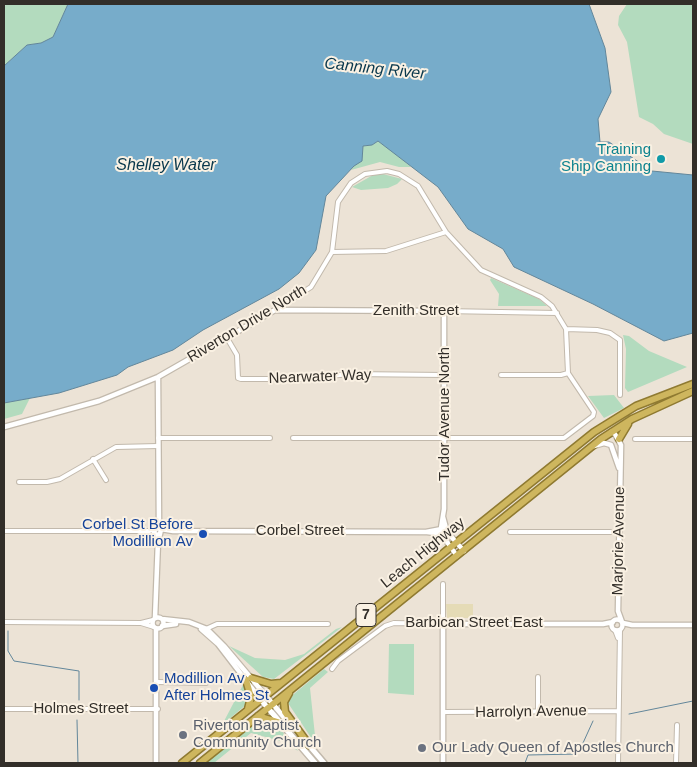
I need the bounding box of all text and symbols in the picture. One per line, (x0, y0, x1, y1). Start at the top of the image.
water label: Canning River (324, 54, 426, 84)
place label: Training Ship Canning (561, 141, 651, 176)
marker: Training Ship Canning (655, 153, 667, 165)
water label: Shelley Water (116, 156, 216, 176)
street label: Riverton Drive North (184, 281, 310, 367)
street label: Zenith Street (373, 302, 459, 320)
street label: Tudor Avenue North (436, 347, 454, 481)
street label: Nearwater Way (268, 366, 372, 388)
street label: Marjorie Avenue (609, 486, 629, 596)
street label: Leach Highway (377, 514, 469, 592)
place label: Corbel St Before Modillion Av (82, 516, 193, 551)
street label: Corbel Street (256, 522, 344, 540)
marker: Corbel St Before Modillion Av (197, 528, 209, 540)
road number: 7 (356, 604, 376, 626)
street label: Barbican Street East (405, 614, 543, 632)
place label: Modillion Av After Holmes St (164, 670, 269, 705)
marker: Modillion Av After Holmes St (148, 682, 160, 694)
street label: Holmes Street (33, 700, 129, 718)
street label: Harrolyn Avenue (475, 702, 587, 722)
place label: Riverton Baptist Community Church (193, 717, 321, 752)
marker: Riverton Baptist Community Church (177, 729, 189, 741)
place label: Our Lady Queen of Apostles Church (432, 739, 674, 757)
marker: Our Lady Queen of Apostles Church (416, 742, 428, 754)

